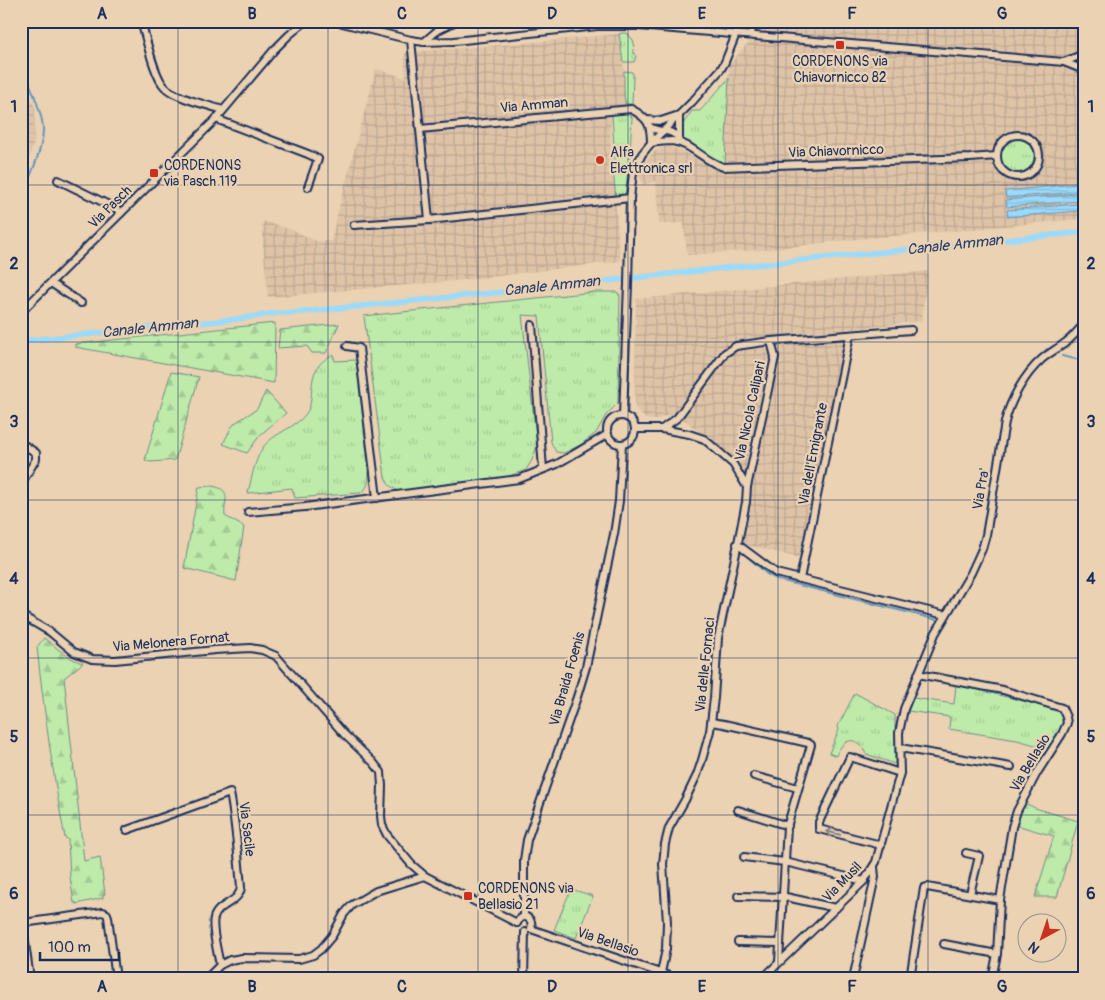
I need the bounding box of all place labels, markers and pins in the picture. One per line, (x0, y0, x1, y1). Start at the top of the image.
marker: CORDENONS via Chiavornicco 82 (834, 39, 846, 51)
place label: CORDENONS via Chiavornicco 82 (792, 53, 888, 86)
place label: Alfa Elettronica srl (610, 144, 693, 177)
marker: Alfa Elettronica srl (594, 154, 606, 166)
place label: CORDENONS via Pasch 119 (163, 157, 241, 190)
marker: CORDENONS via Pasch 119 (148, 167, 160, 179)
place label: CORDENONS via Bellasio 21 (478, 880, 574, 913)
marker: CORDENONS via Bellasio 21 (462, 890, 474, 902)

